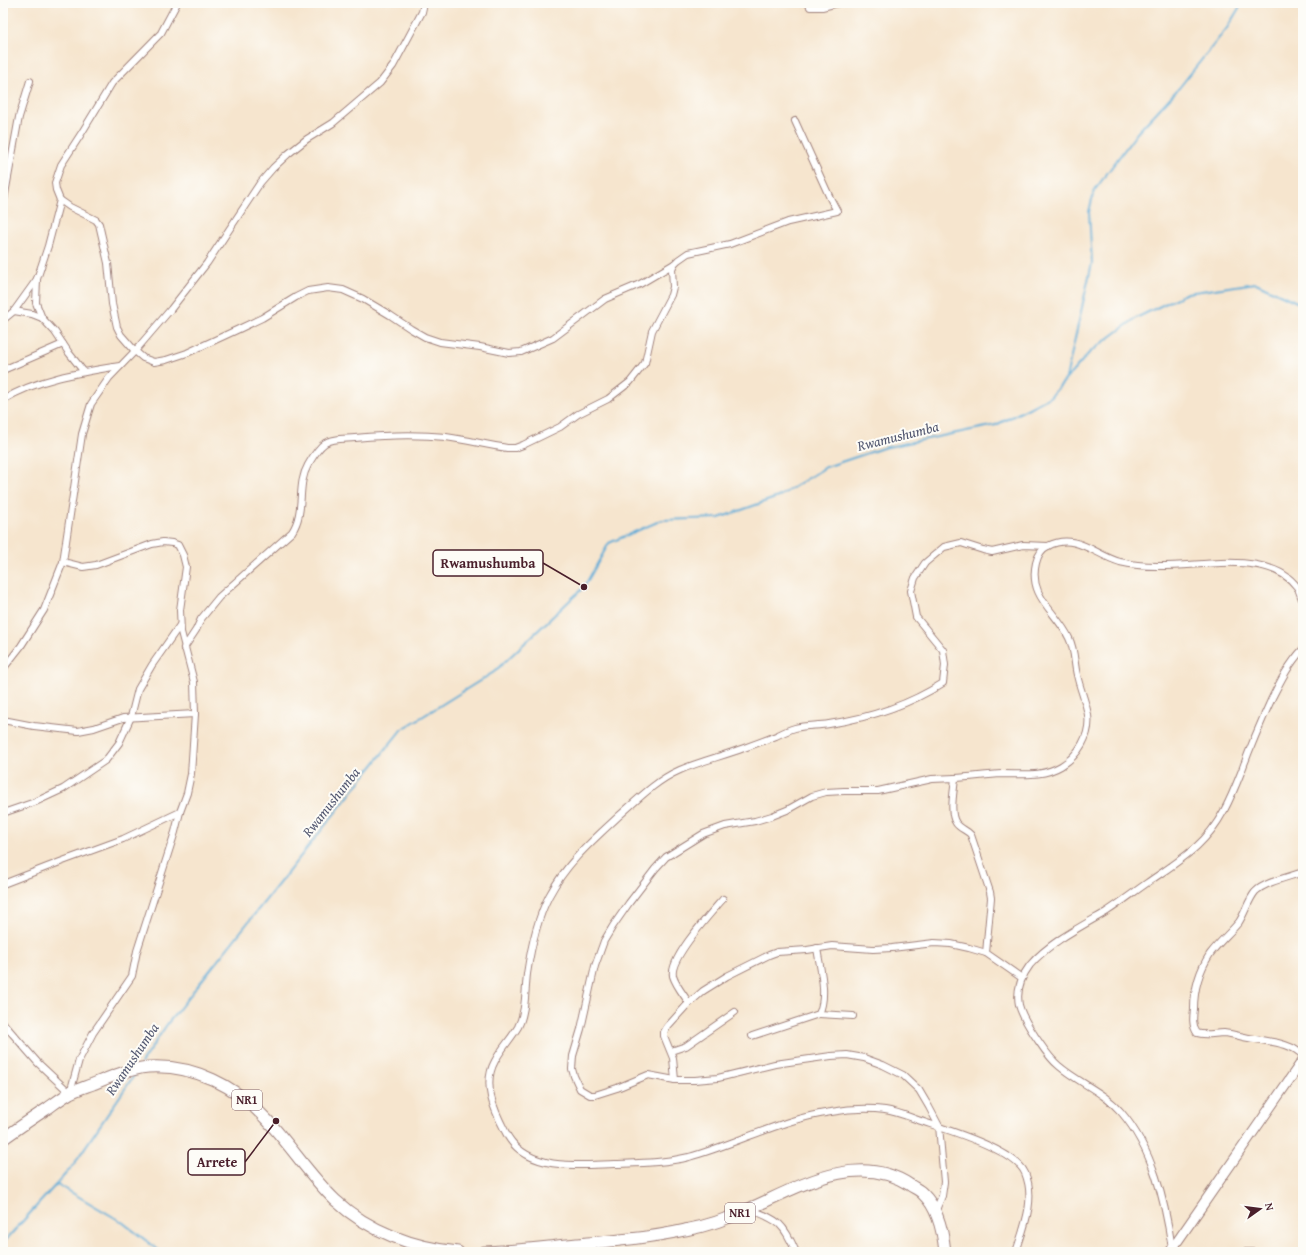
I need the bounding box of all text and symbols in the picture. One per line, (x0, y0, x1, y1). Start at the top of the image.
water label: Rwamushumba (854, 416, 941, 456)
callout: Rwamushumba (433, 550, 543, 576)
text: Rwamushumba (441, 553, 536, 573)
water label: Rwamushumba (297, 763, 365, 842)
water label: Rwamushumba (100, 1018, 164, 1100)
road number: NR1 (232, 1090, 262, 1110)
callout: Arrete (188, 1149, 245, 1175)
text: Arrete (197, 1152, 237, 1172)
north arrow (1240, 1189, 1280, 1229)
text: N (1261, 1201, 1279, 1213)
road number: NR1 (725, 1203, 755, 1223)

